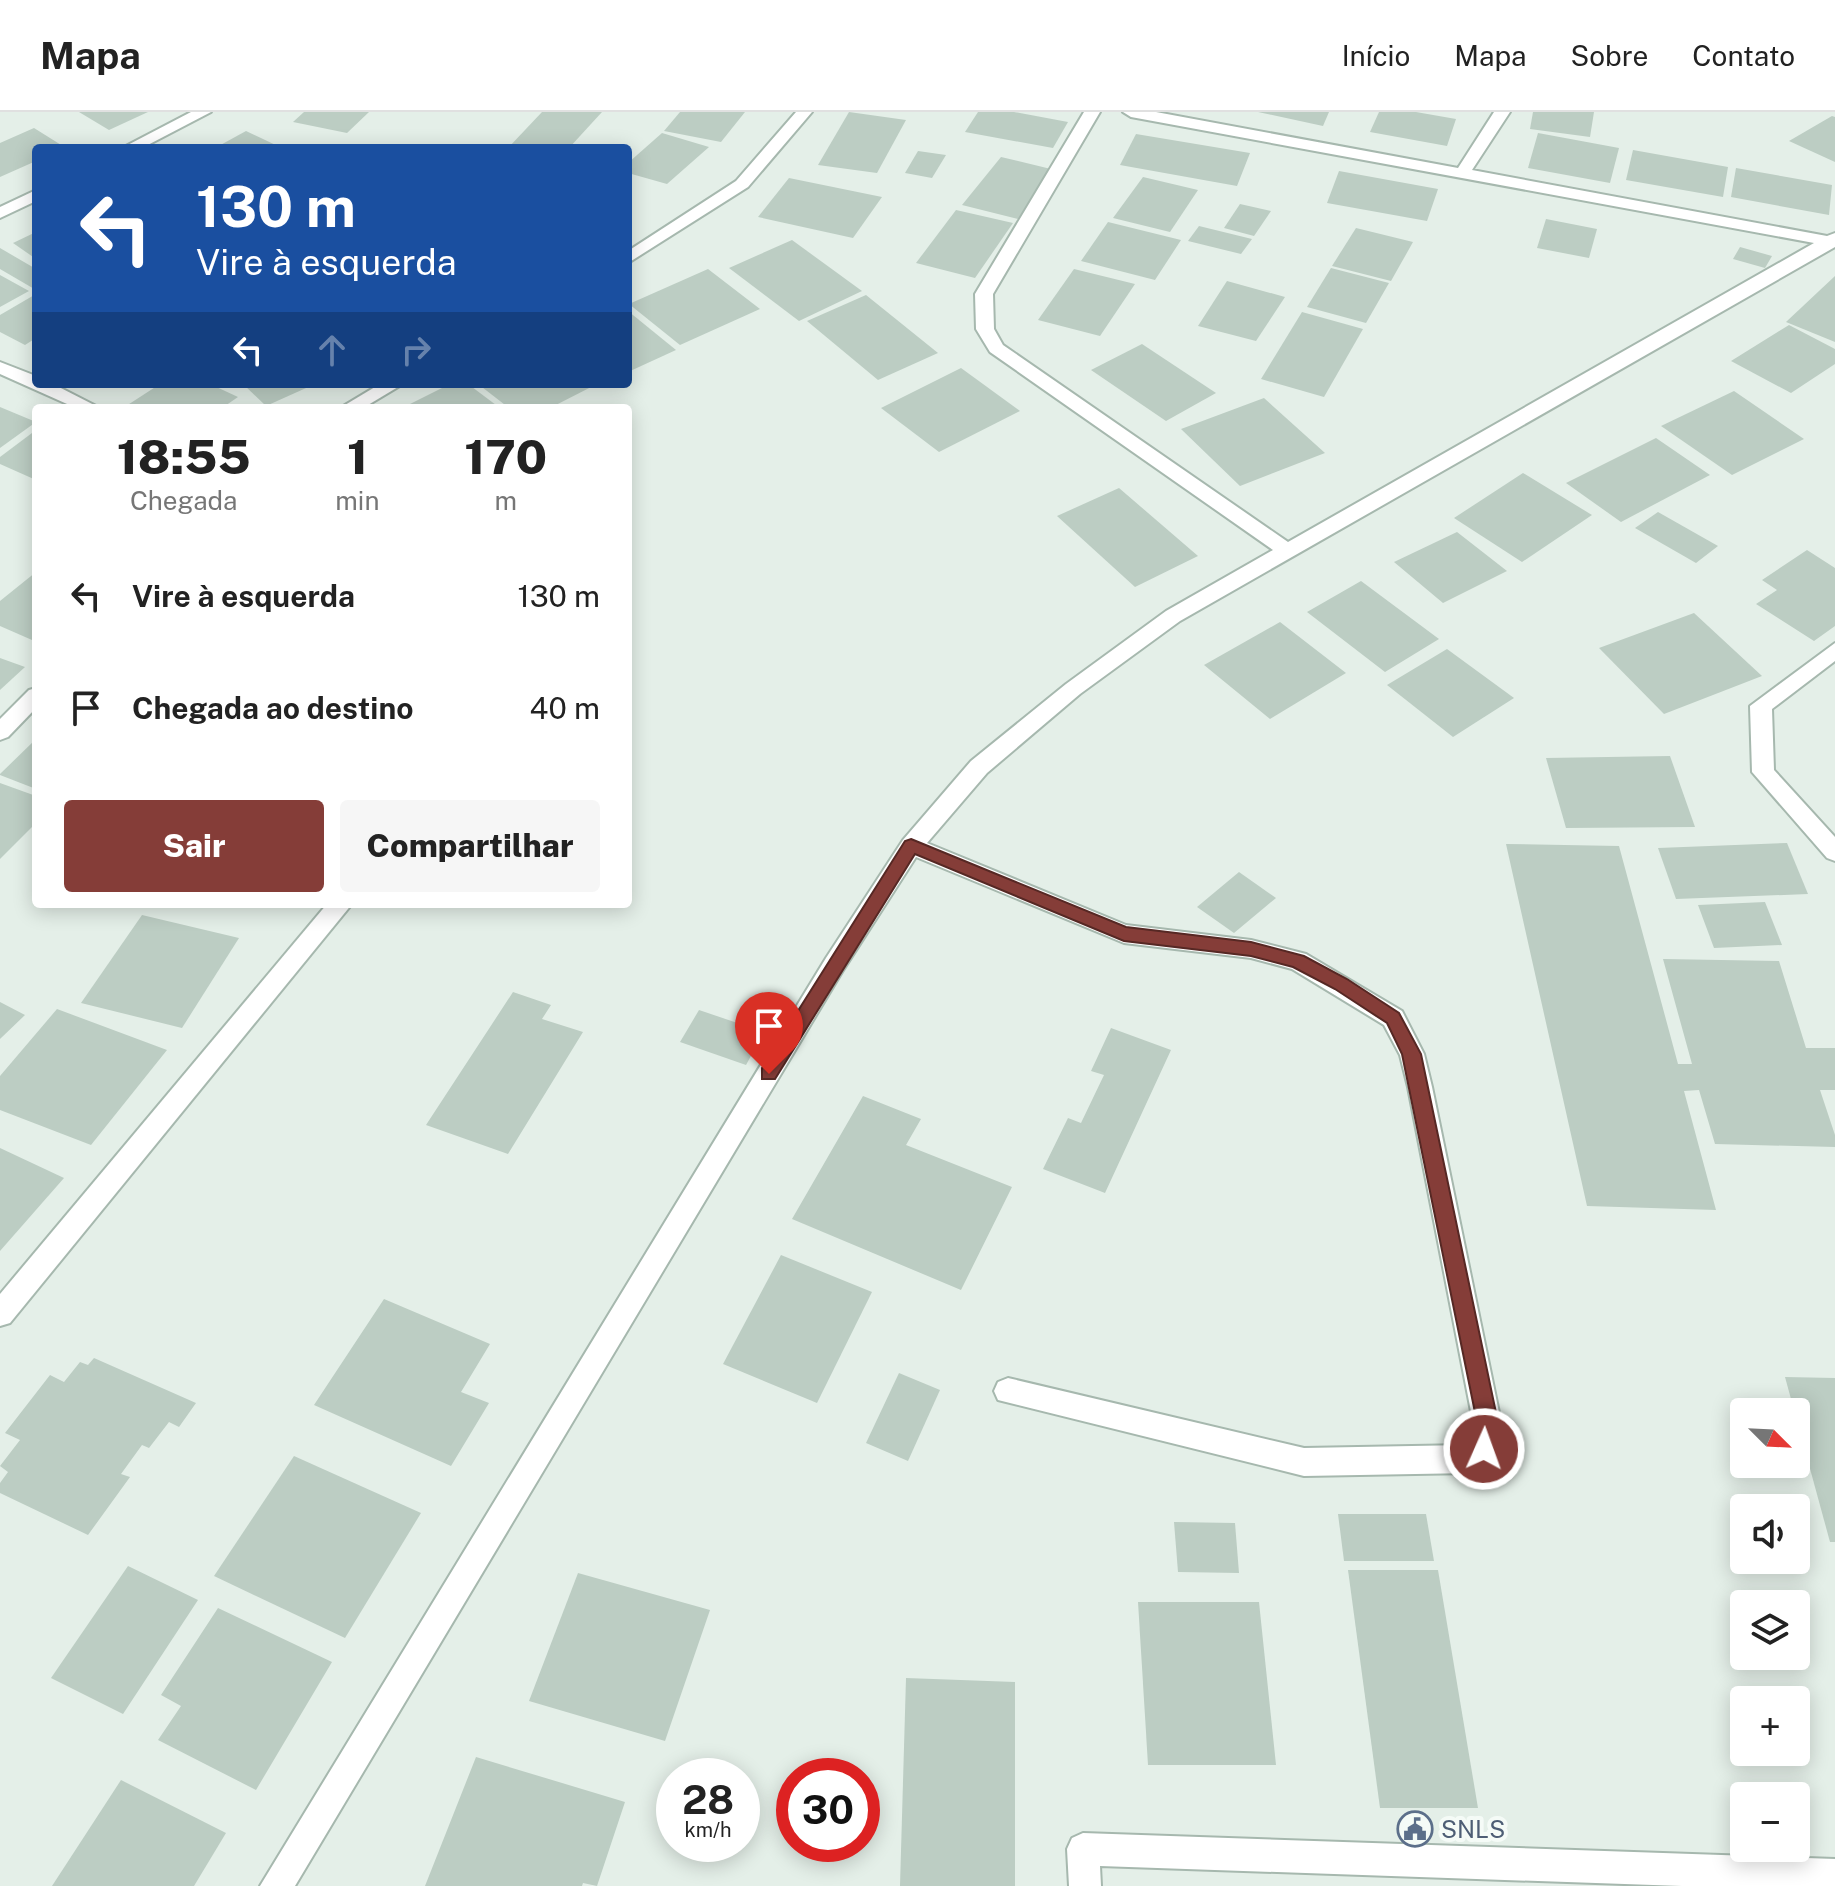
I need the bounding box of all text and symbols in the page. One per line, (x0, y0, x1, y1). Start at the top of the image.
text: Mapa (40, 33, 141, 78)
text: Início (1342, 39, 1410, 72)
text: Mapa (1454, 39, 1526, 72)
text: Sobre (1570, 39, 1648, 72)
text: Contato (1692, 39, 1795, 72)
text: 130 m (196, 174, 356, 240)
icon: left (64, 176, 168, 280)
text: Vire à esquerda (196, 241, 457, 283)
icon: left (226, 328, 270, 372)
icon: ahead (310, 328, 354, 372)
icon: right (394, 328, 438, 372)
text: 18:55 (117, 428, 251, 485)
text: 1 (347, 428, 368, 485)
text: 170 (464, 428, 547, 485)
text: Chegada (130, 485, 237, 516)
text: min (335, 485, 379, 516)
text: m (494, 485, 517, 516)
icon: left (64, 574, 108, 618)
text: Vire à esquerda (132, 578, 355, 614)
text: 130 m (517, 578, 600, 614)
icon: arrive (64, 686, 108, 730)
text: Chegada ao destino (132, 690, 413, 726)
text: 40 m (530, 690, 600, 726)
button: Sair (64, 800, 324, 892)
button: Compartilhar (340, 800, 600, 892)
pin (735, 992, 803, 1074)
icon: arrive (747, 1004, 791, 1048)
north arrow (1730, 1398, 1810, 1478)
map controls (1730, 1398, 1810, 1862)
position arrow (1442, 1407, 1526, 1491)
button: sound (1730, 1494, 1810, 1574)
button: layers (1730, 1590, 1810, 1670)
button: + (1730, 1686, 1810, 1766)
speed limit sign: 30 (776, 1758, 880, 1862)
text: 28 (682, 1776, 734, 1823)
button: − (1730, 1782, 1810, 1862)
public building icon: SNLS (1396, 1810, 1434, 1848)
place label: SNLS (1441, 1815, 1505, 1843)
text: km/h (684, 1818, 732, 1842)

